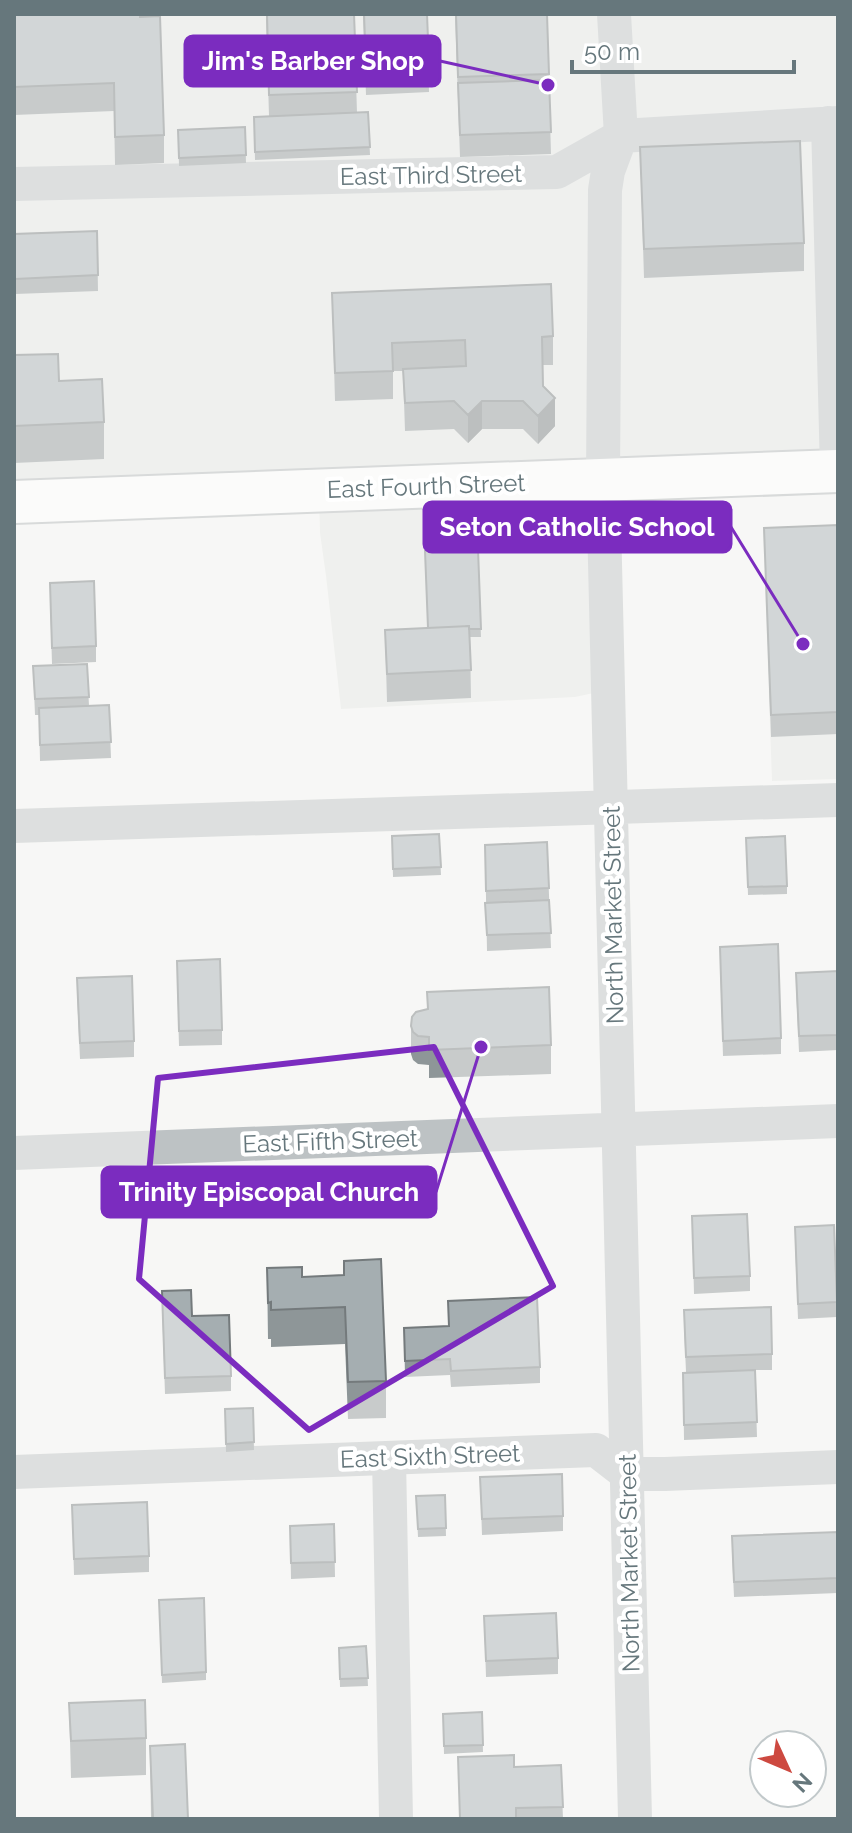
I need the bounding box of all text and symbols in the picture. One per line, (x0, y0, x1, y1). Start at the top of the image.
scale bar (572, 24, 794, 74)
callout: Jim's Barber Shop (185, 36, 440, 86)
text: 50 m (584, 37, 640, 66)
text: Jim's Barber Shop (202, 46, 424, 76)
street label: East Third Street (340, 159, 522, 191)
street label: East Fourth Street (326, 468, 526, 504)
callout: Seton Catholic School (424, 502, 731, 552)
text: Seton Catholic School (440, 512, 715, 542)
street label: North Market Street (597, 806, 629, 1024)
street label: East Fifth Street (242, 1123, 418, 1159)
callout: Trinity Episcopal Church (102, 1167, 436, 1217)
text: Trinity Episcopal Church (119, 1177, 419, 1207)
street label: East Sixth Street (340, 1438, 520, 1474)
street label: North Market Street (613, 1454, 645, 1672)
north arrow (748, 1729, 828, 1809)
text: N (787, 1768, 818, 1798)

